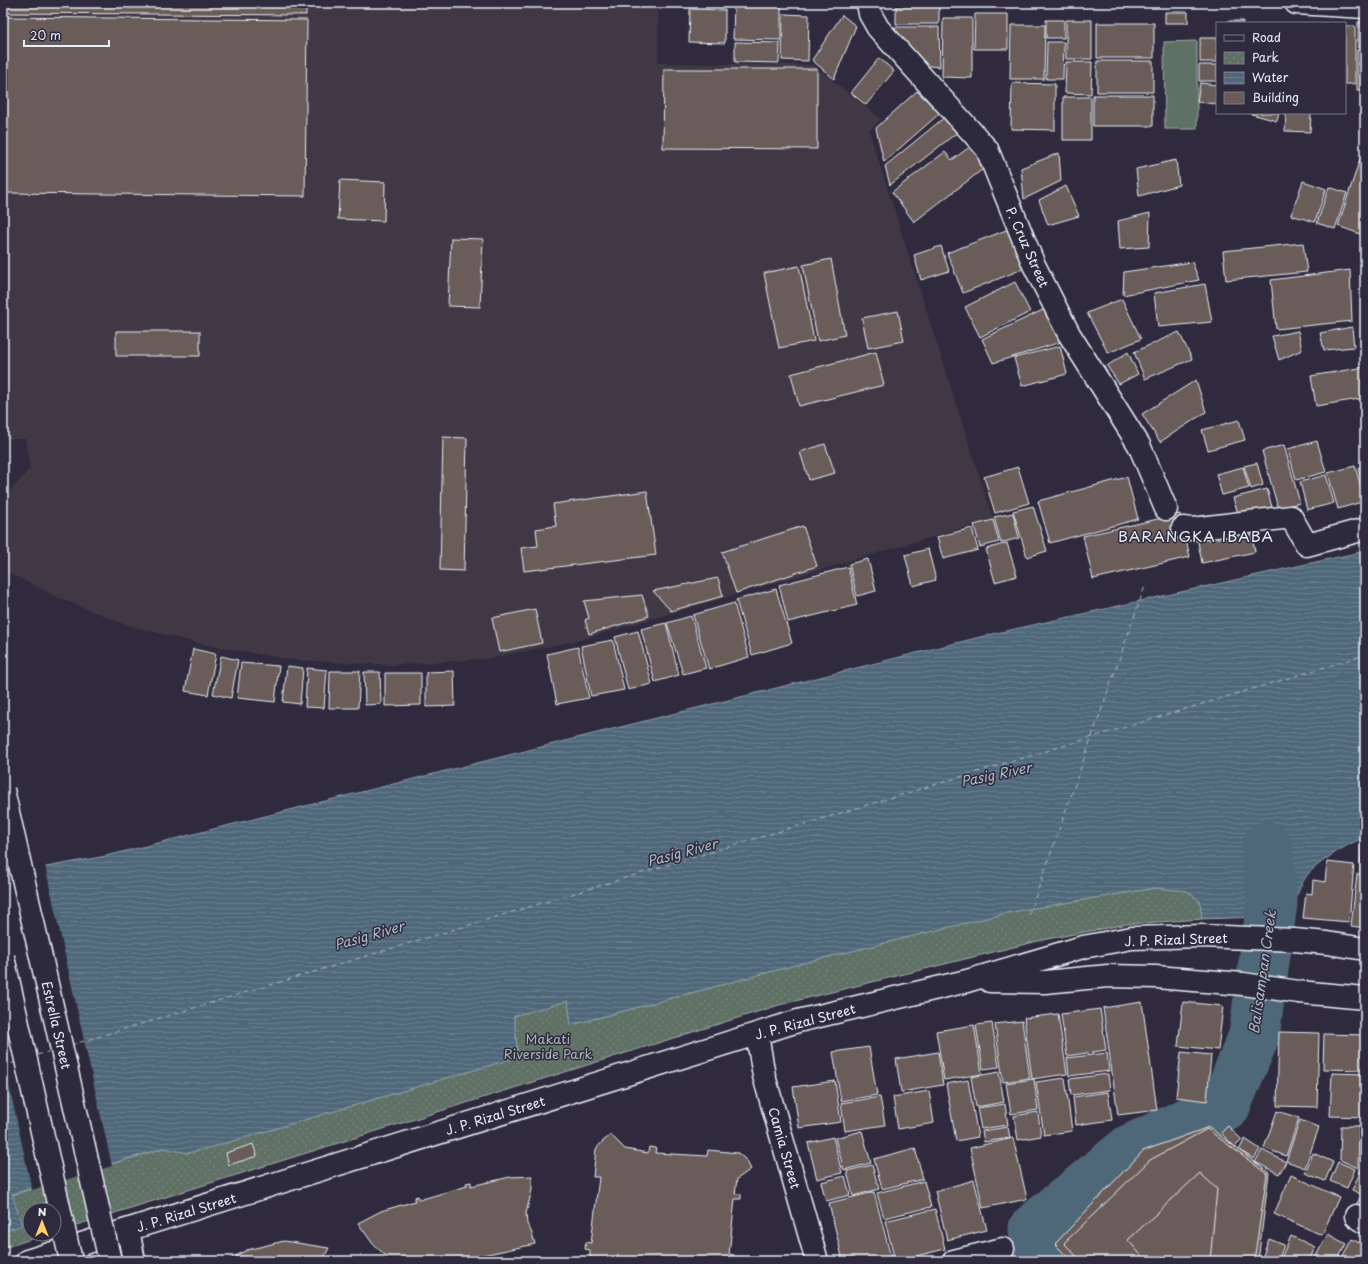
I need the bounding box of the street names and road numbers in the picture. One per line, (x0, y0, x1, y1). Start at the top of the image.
street label: P. Cruz Street (1002, 204, 1054, 290)
street label: J. P. Rizal Street (1124, 928, 1228, 950)
street label: Estrella Street (38, 979, 76, 1071)
street label: J. P. Rizal Street (753, 998, 857, 1044)
street label: J. P. Rizal Street (443, 1091, 547, 1139)
street label: Camia Street (764, 1105, 806, 1191)
street label: J. P. Rizal Street (134, 1188, 238, 1236)

